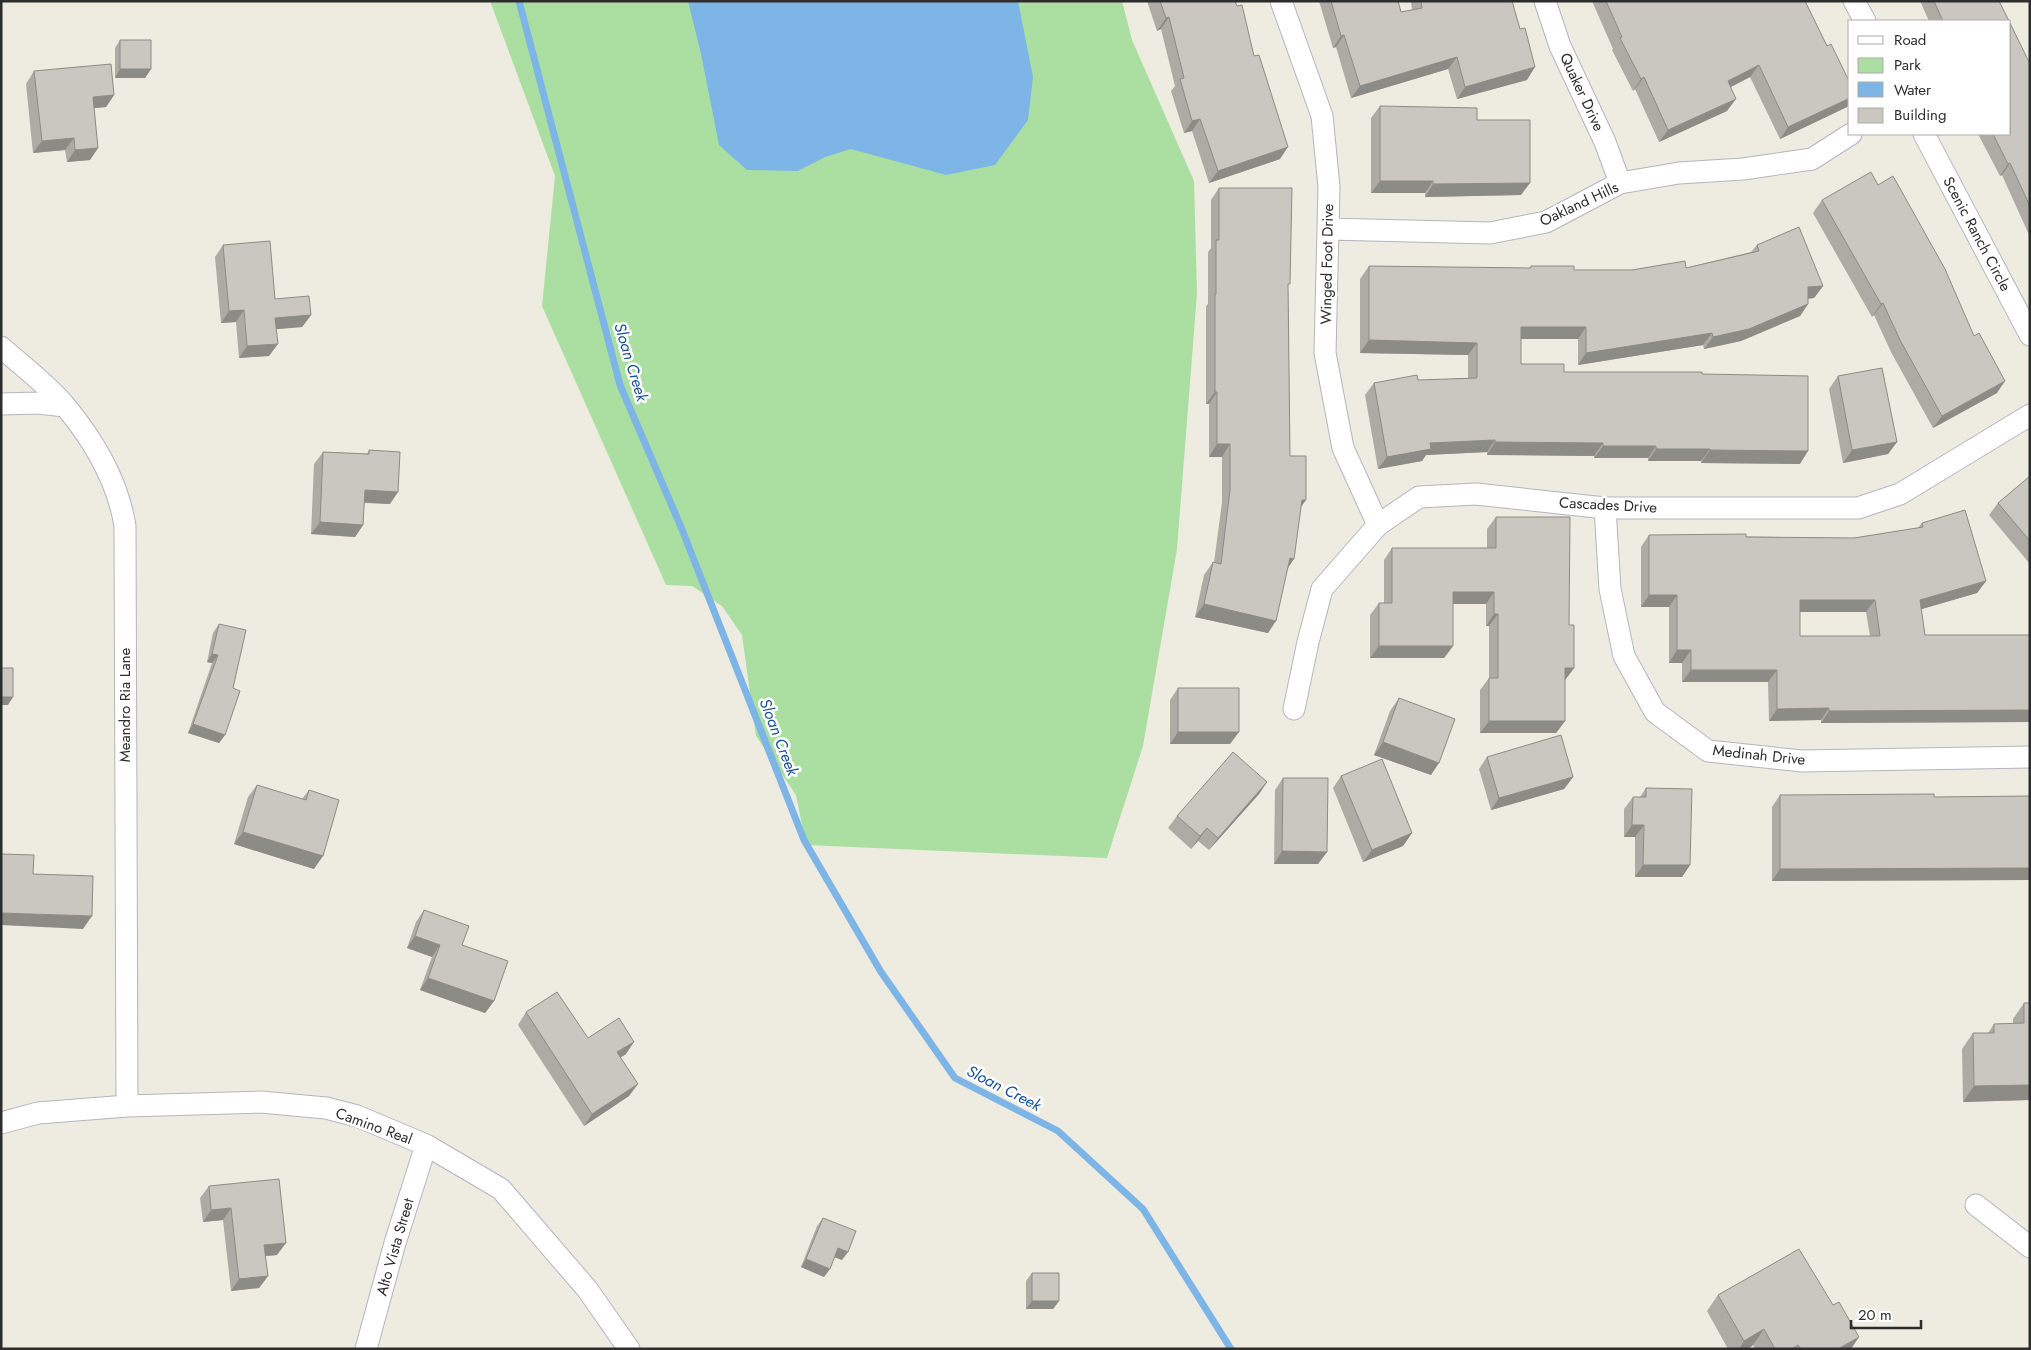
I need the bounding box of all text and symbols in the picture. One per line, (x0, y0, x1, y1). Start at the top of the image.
legend (1848, 20, 2011, 135)
text: Road (1894, 29, 1926, 51)
street label: Quaker Drive (1554, 49, 1610, 135)
text: Park (1894, 54, 1921, 76)
text: Water (1894, 79, 1932, 101)
text: Building (1894, 104, 1946, 126)
street label: Scenic Ranch Circle (1937, 173, 2017, 295)
street label: Oakland Hills (1536, 176, 1622, 232)
street label: Winged Foot Drive (1315, 203, 1339, 325)
water label: Sloan Creek (608, 320, 654, 405)
street label: Cascades Drive (1558, 491, 1658, 519)
street label: Meandro Ria Lane (114, 647, 136, 762)
water label: Sloan Creek (754, 695, 805, 780)
street label: Medinah Drive (1712, 739, 1807, 771)
water label: Sloan Creek (963, 1059, 1046, 1117)
street label: Camino Real (332, 1102, 416, 1150)
street label: Alto Vista Street (371, 1195, 420, 1298)
scale bar (1851, 1298, 1921, 1330)
text: 20 m (1858, 1304, 1892, 1326)

